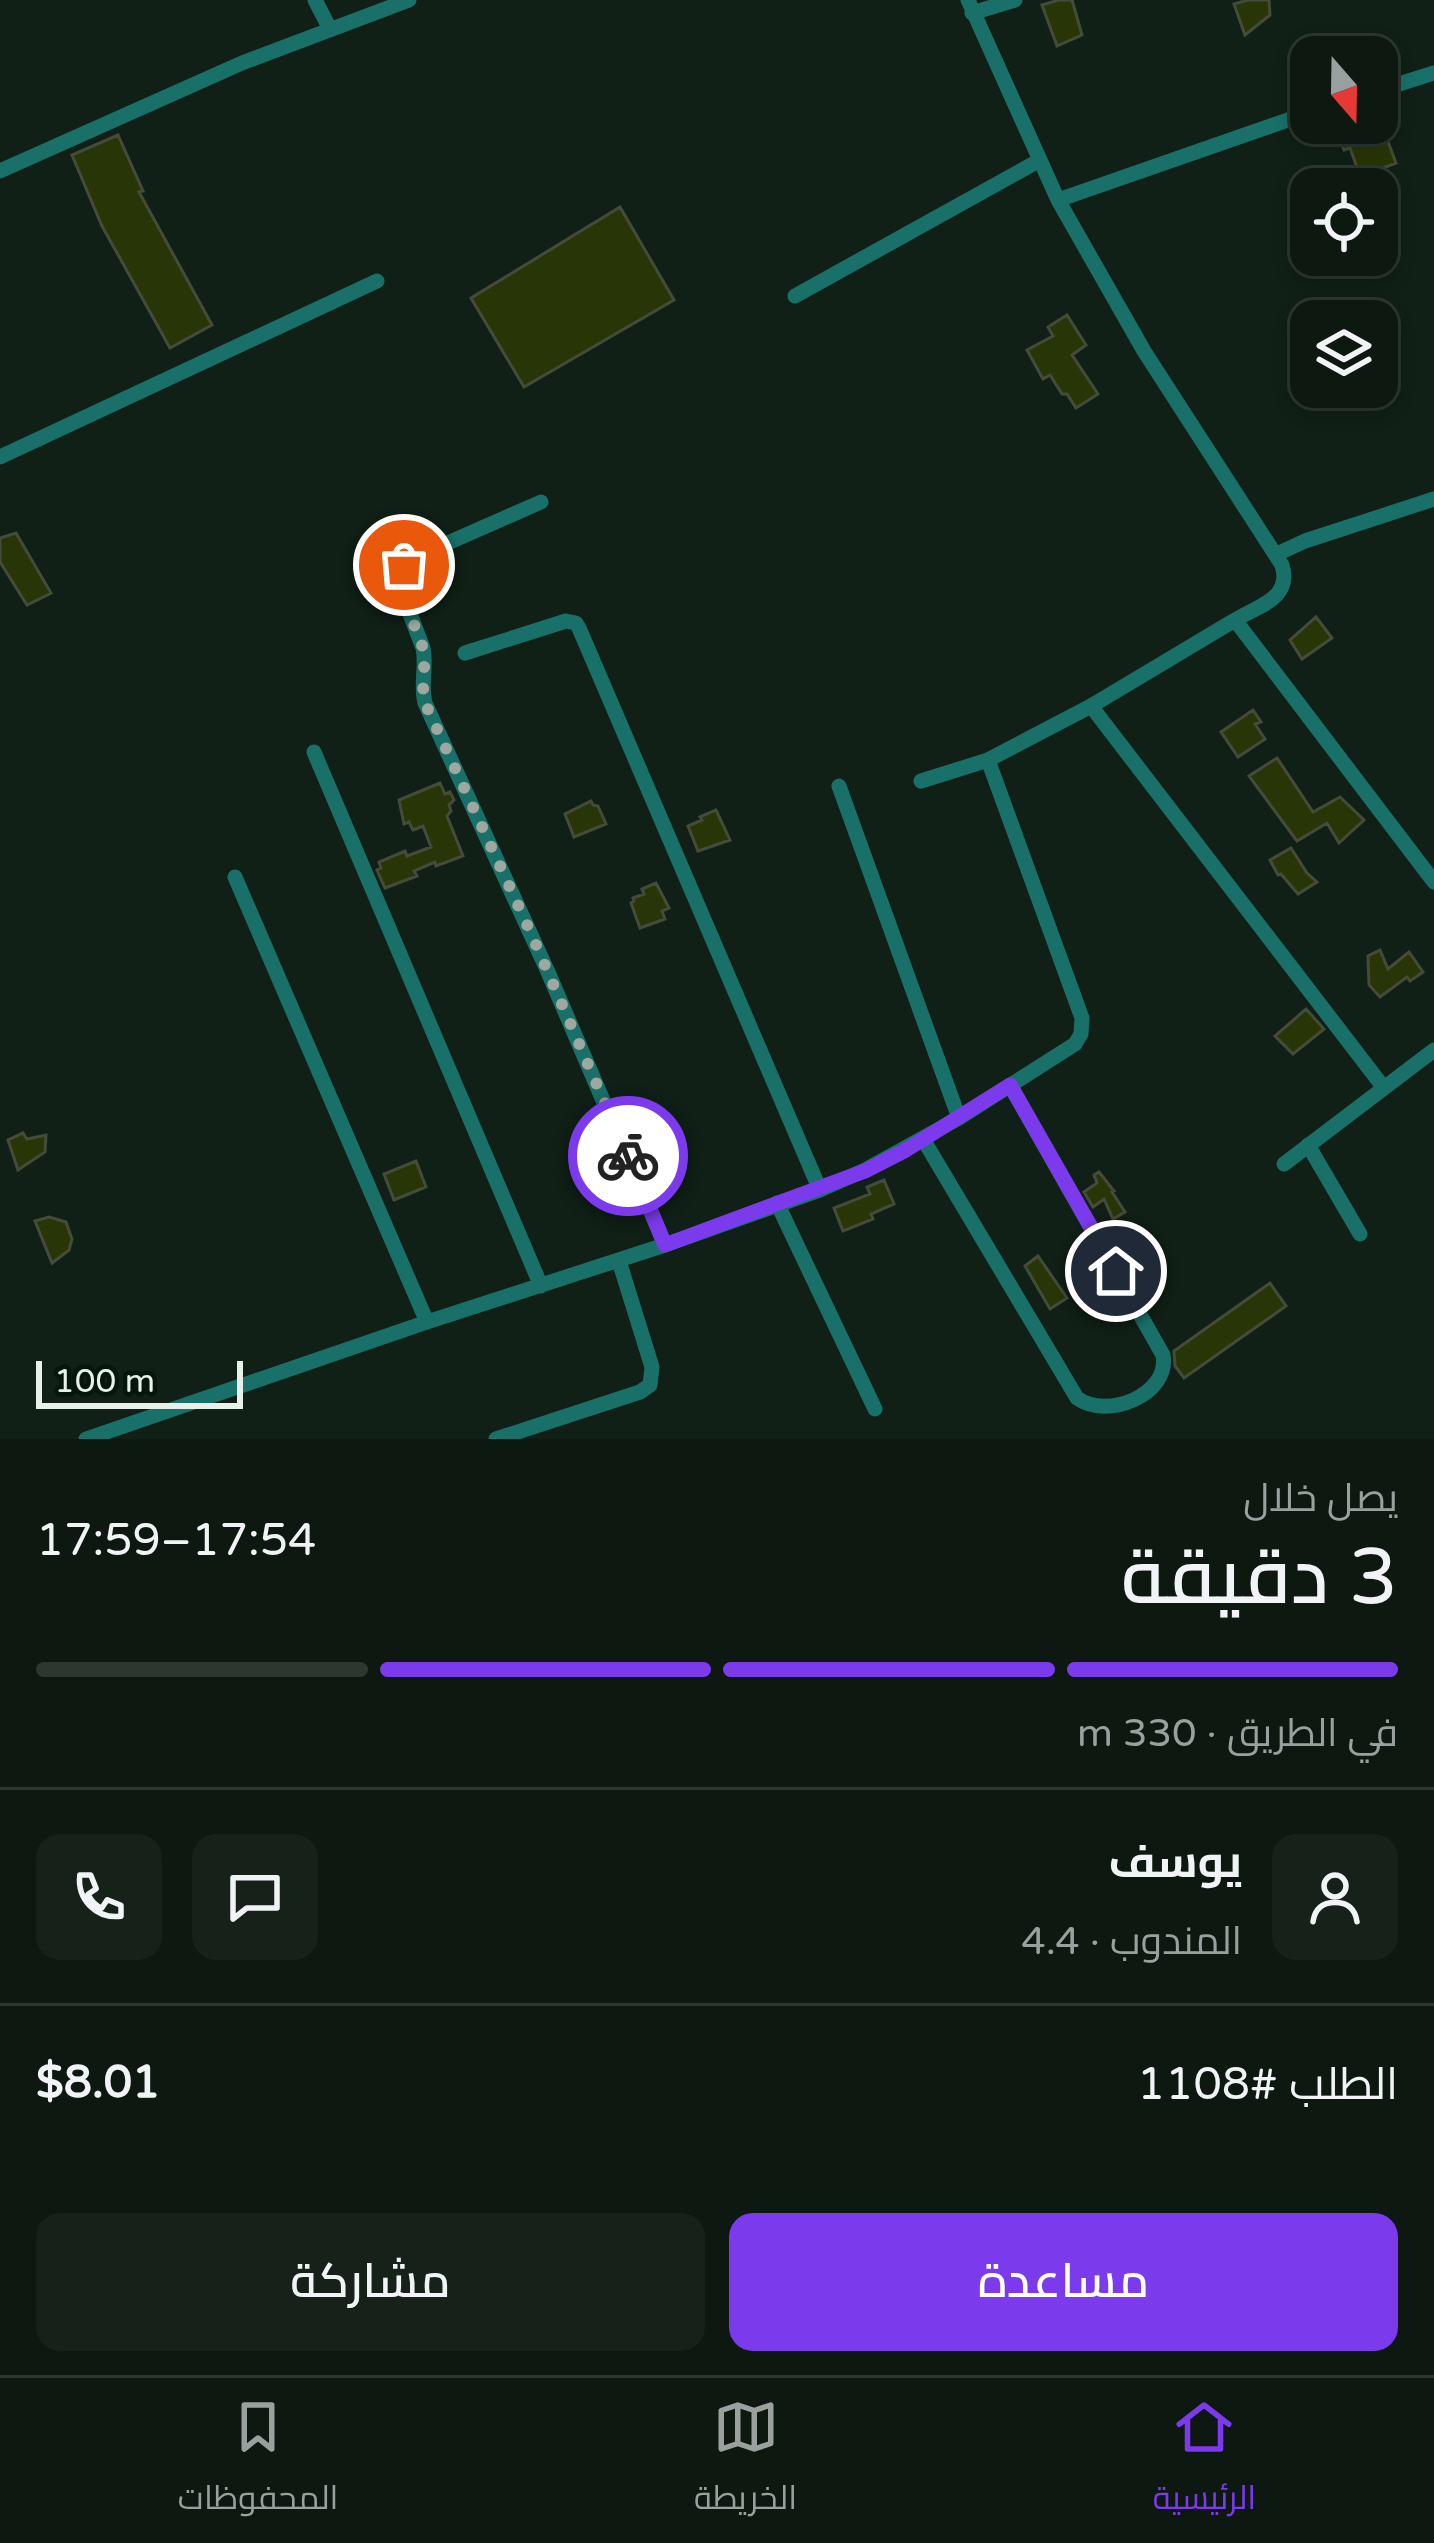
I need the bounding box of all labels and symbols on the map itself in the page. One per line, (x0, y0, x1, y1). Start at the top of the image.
north arrow (1290, 36, 1398, 144)
pin (353, 514, 455, 616)
courier (568, 1096, 688, 1216)
pin (1065, 1220, 1167, 1322)
scale bar (36, 1355, 243, 1408)

